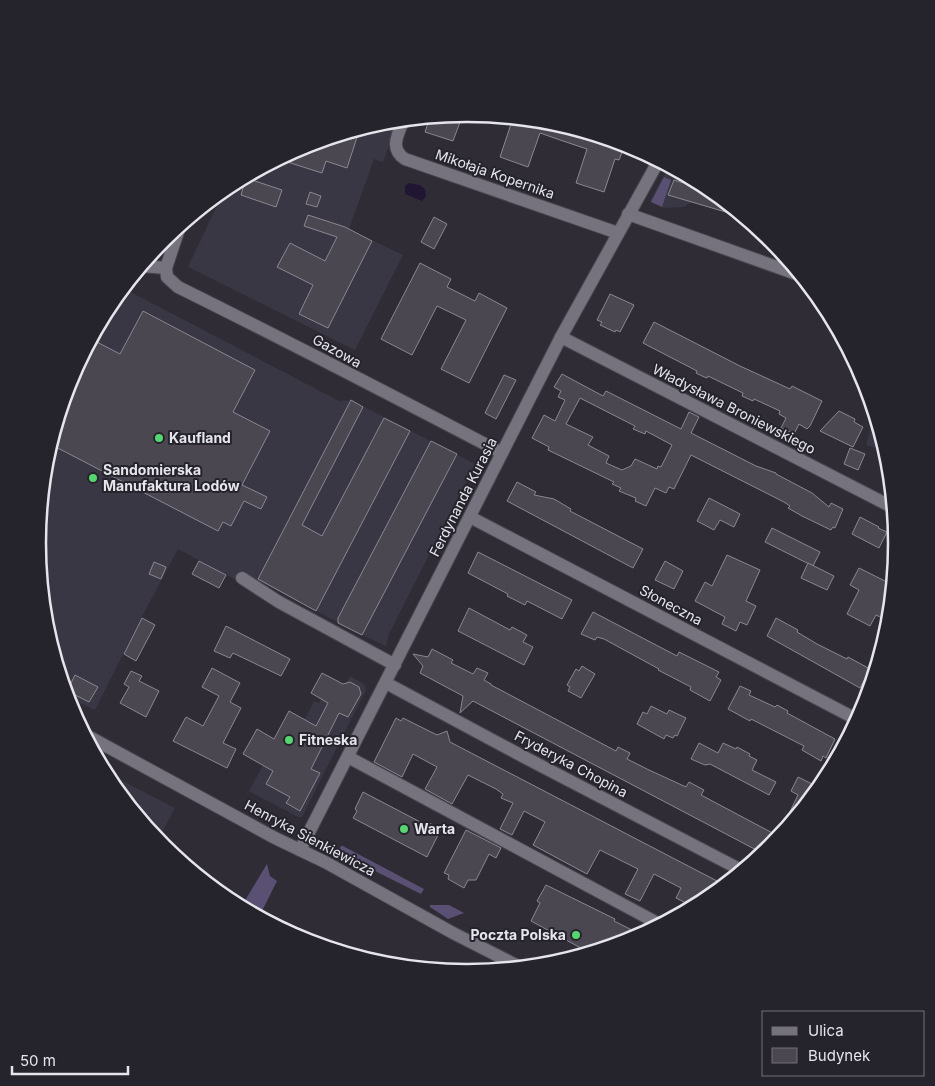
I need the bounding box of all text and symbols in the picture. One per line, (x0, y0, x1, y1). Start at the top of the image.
street label: Mikołaja Kopernika (433, 145, 557, 202)
street label: Gazowa (310, 330, 365, 371)
street label: Władysława Broniewskiego (650, 360, 819, 457)
place label: Kaufland (169, 429, 231, 446)
marker: Kaufland (153, 432, 165, 444)
street label: Ferdynanda Kurasia (425, 434, 500, 559)
place label: Sandomierska Manufaktura Lodów (103, 461, 240, 494)
marker: Sandomierska Manufaktura Lodów (87, 472, 99, 484)
street label: Słoneczna (637, 581, 706, 628)
street label: Fryderyka Chopina (512, 727, 631, 801)
place label: Fitneska (299, 731, 357, 748)
marker: Fitneska (283, 734, 295, 746)
street label: Henryka Sienkiewicza (242, 796, 379, 879)
place label: Warta (414, 820, 455, 837)
marker: Warta (398, 823, 410, 835)
place label: Poczta Polska (470, 926, 566, 943)
marker: Poczta Polska (570, 929, 582, 941)
legend (762, 1011, 925, 1076)
text: Ulica (808, 1021, 844, 1040)
scale bar (12, 1044, 129, 1076)
text: Budynek (808, 1046, 871, 1065)
text: 50 m (20, 1051, 56, 1070)

